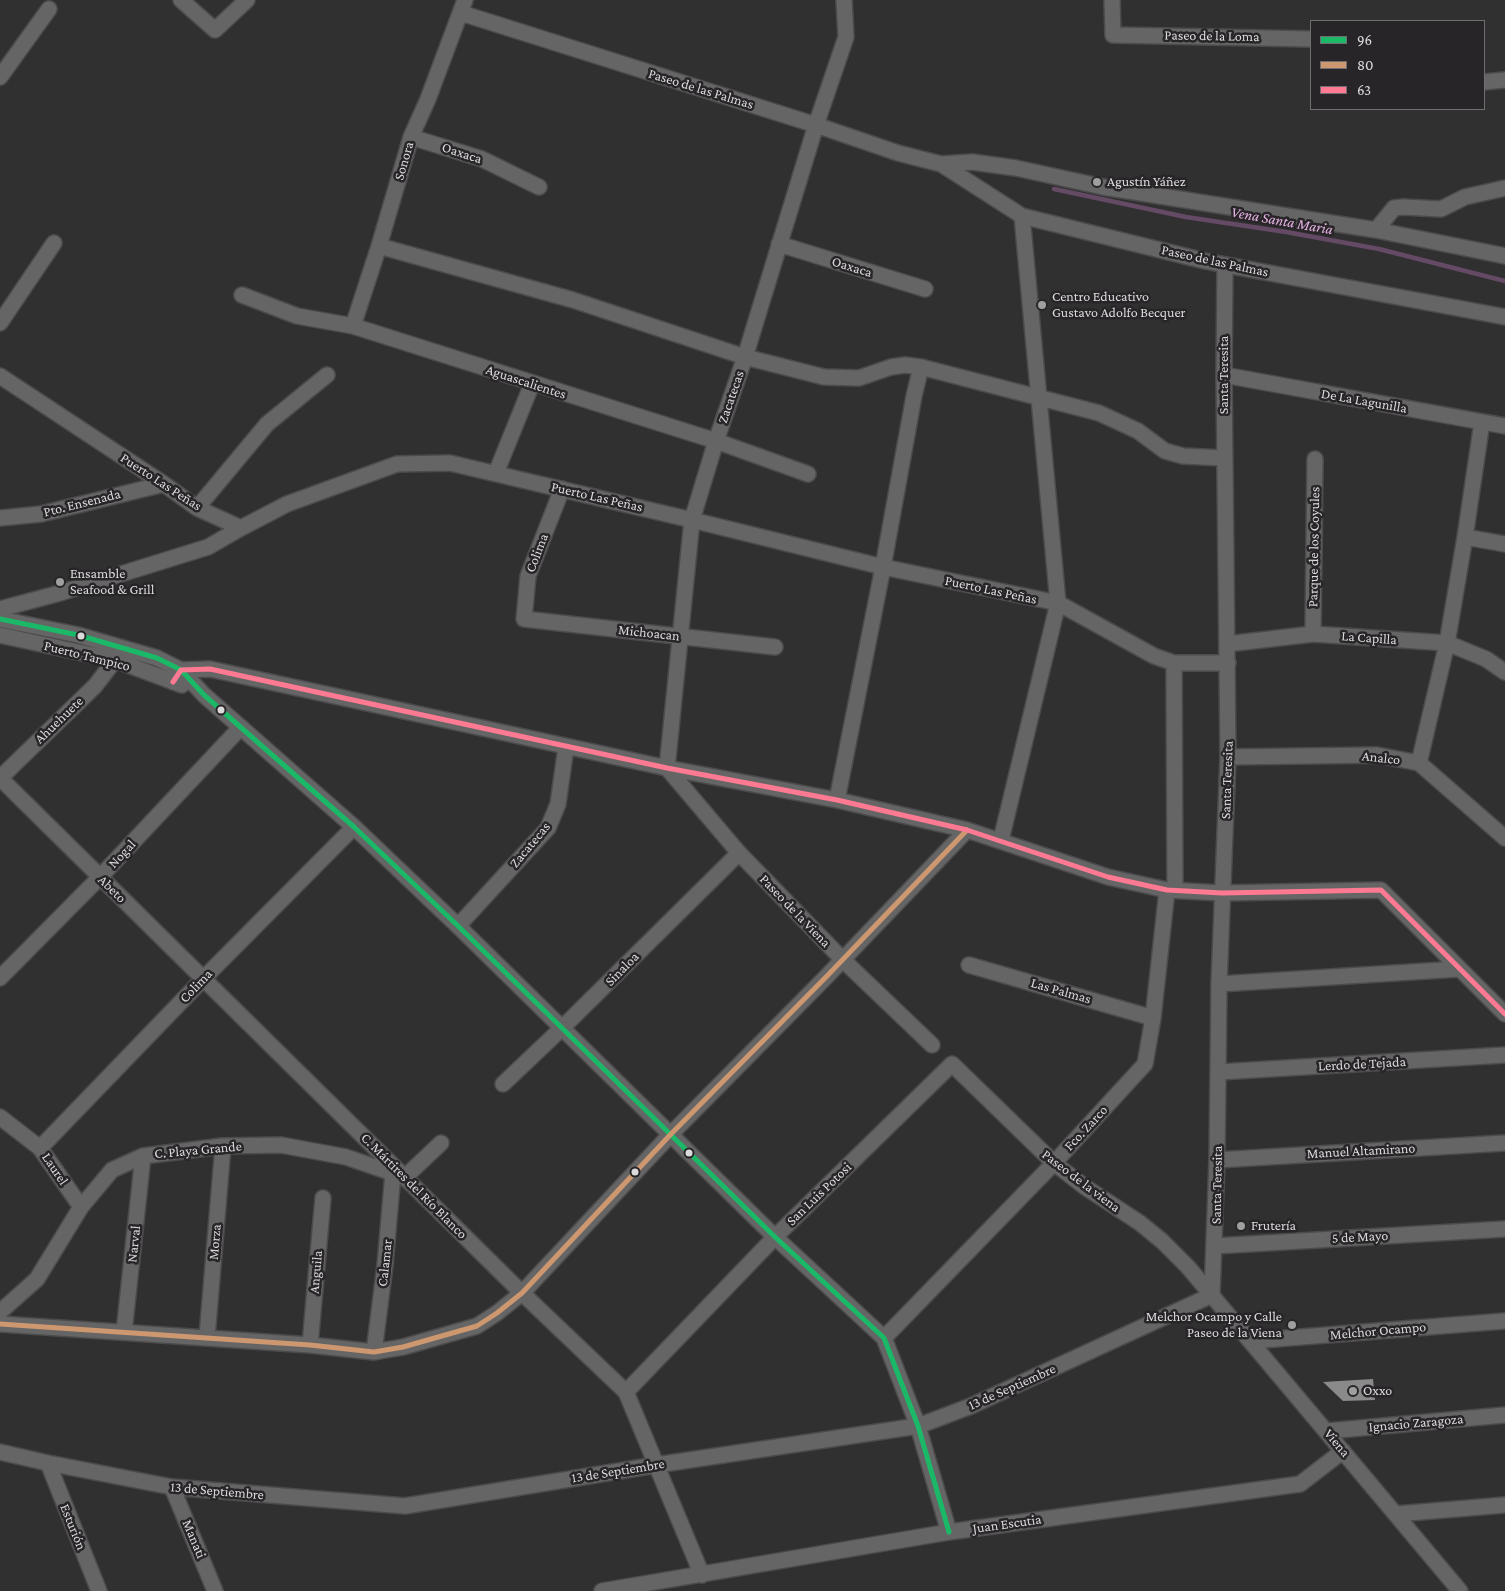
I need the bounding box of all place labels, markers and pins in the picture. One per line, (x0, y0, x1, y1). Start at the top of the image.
place label: Agustín Yáñez (1107, 174, 1186, 190)
marker: Agustín Yáñez (1091, 176, 1103, 188)
place label: Centro Educativo Gustavo Adolfo Becquer (1052, 289, 1186, 322)
marker: Centro Educativo Gustavo Adolfo Becquer (1036, 299, 1048, 311)
place label: Ensamble Seafood & Grill (70, 566, 154, 598)
marker: Ensamble Seafood & Grill (54, 576, 66, 588)
unlabelled marker (76, 631, 86, 641)
unlabelled marker (216, 705, 226, 715)
unlabelled marker (684, 1148, 694, 1158)
unlabelled marker (630, 1167, 640, 1177)
place label: Frutería (1251, 1218, 1296, 1234)
marker: Frutería (1235, 1220, 1247, 1232)
place label: Melchor Ocampo y Calle Paseo de la Viena (1146, 1309, 1282, 1341)
marker: Melchor Ocampo y Calle Paseo de la Viena (1286, 1319, 1298, 1331)
place label: Oxxo (1363, 1383, 1392, 1399)
marker: Oxxo (1347, 1385, 1359, 1397)

